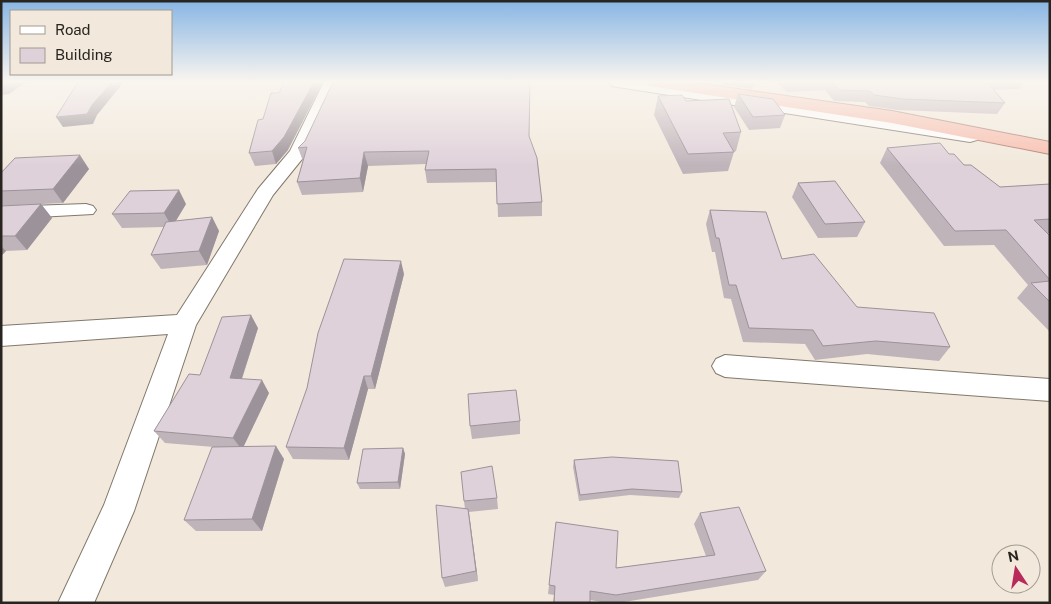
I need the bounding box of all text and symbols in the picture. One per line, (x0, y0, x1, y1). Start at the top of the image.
legend (10, 10, 172, 75)
text: Road (55, 21, 91, 38)
text: Building (55, 46, 113, 63)
north arrow (991, 544, 1041, 594)
text: N (1006, 547, 1020, 565)

